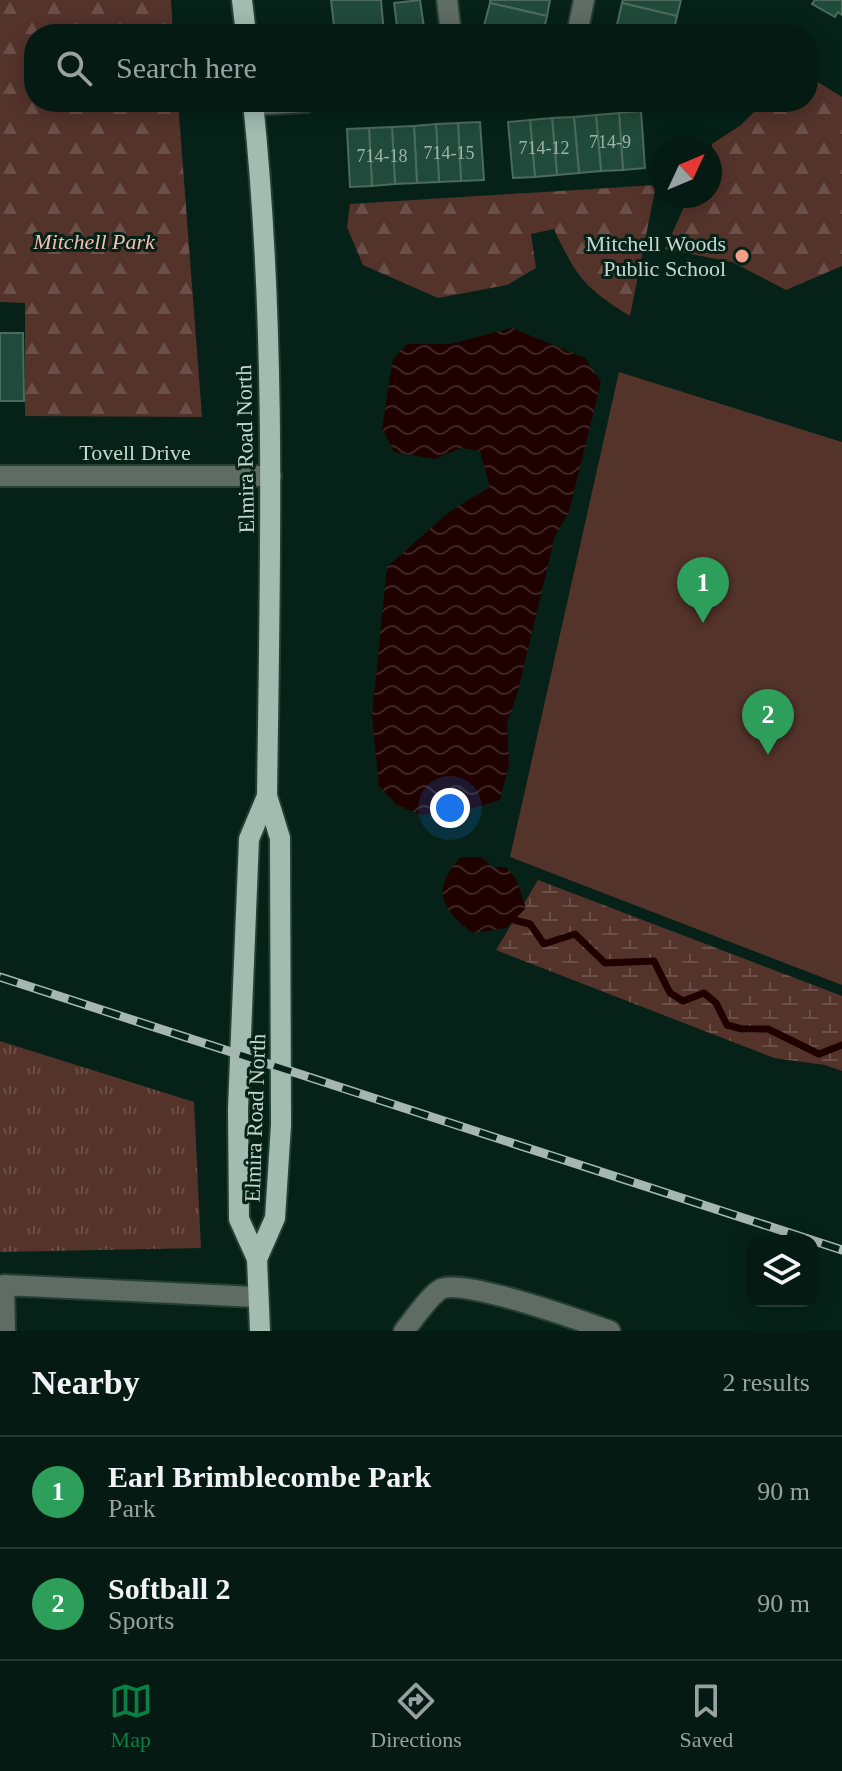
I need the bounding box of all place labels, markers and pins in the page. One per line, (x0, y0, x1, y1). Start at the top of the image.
place label: Mitchell Woods Public School (586, 231, 726, 281)
marker: Mitchell Woods Public School (733, 247, 751, 265)
pin: 1 (677, 557, 729, 623)
pin: 2 (742, 689, 794, 755)

